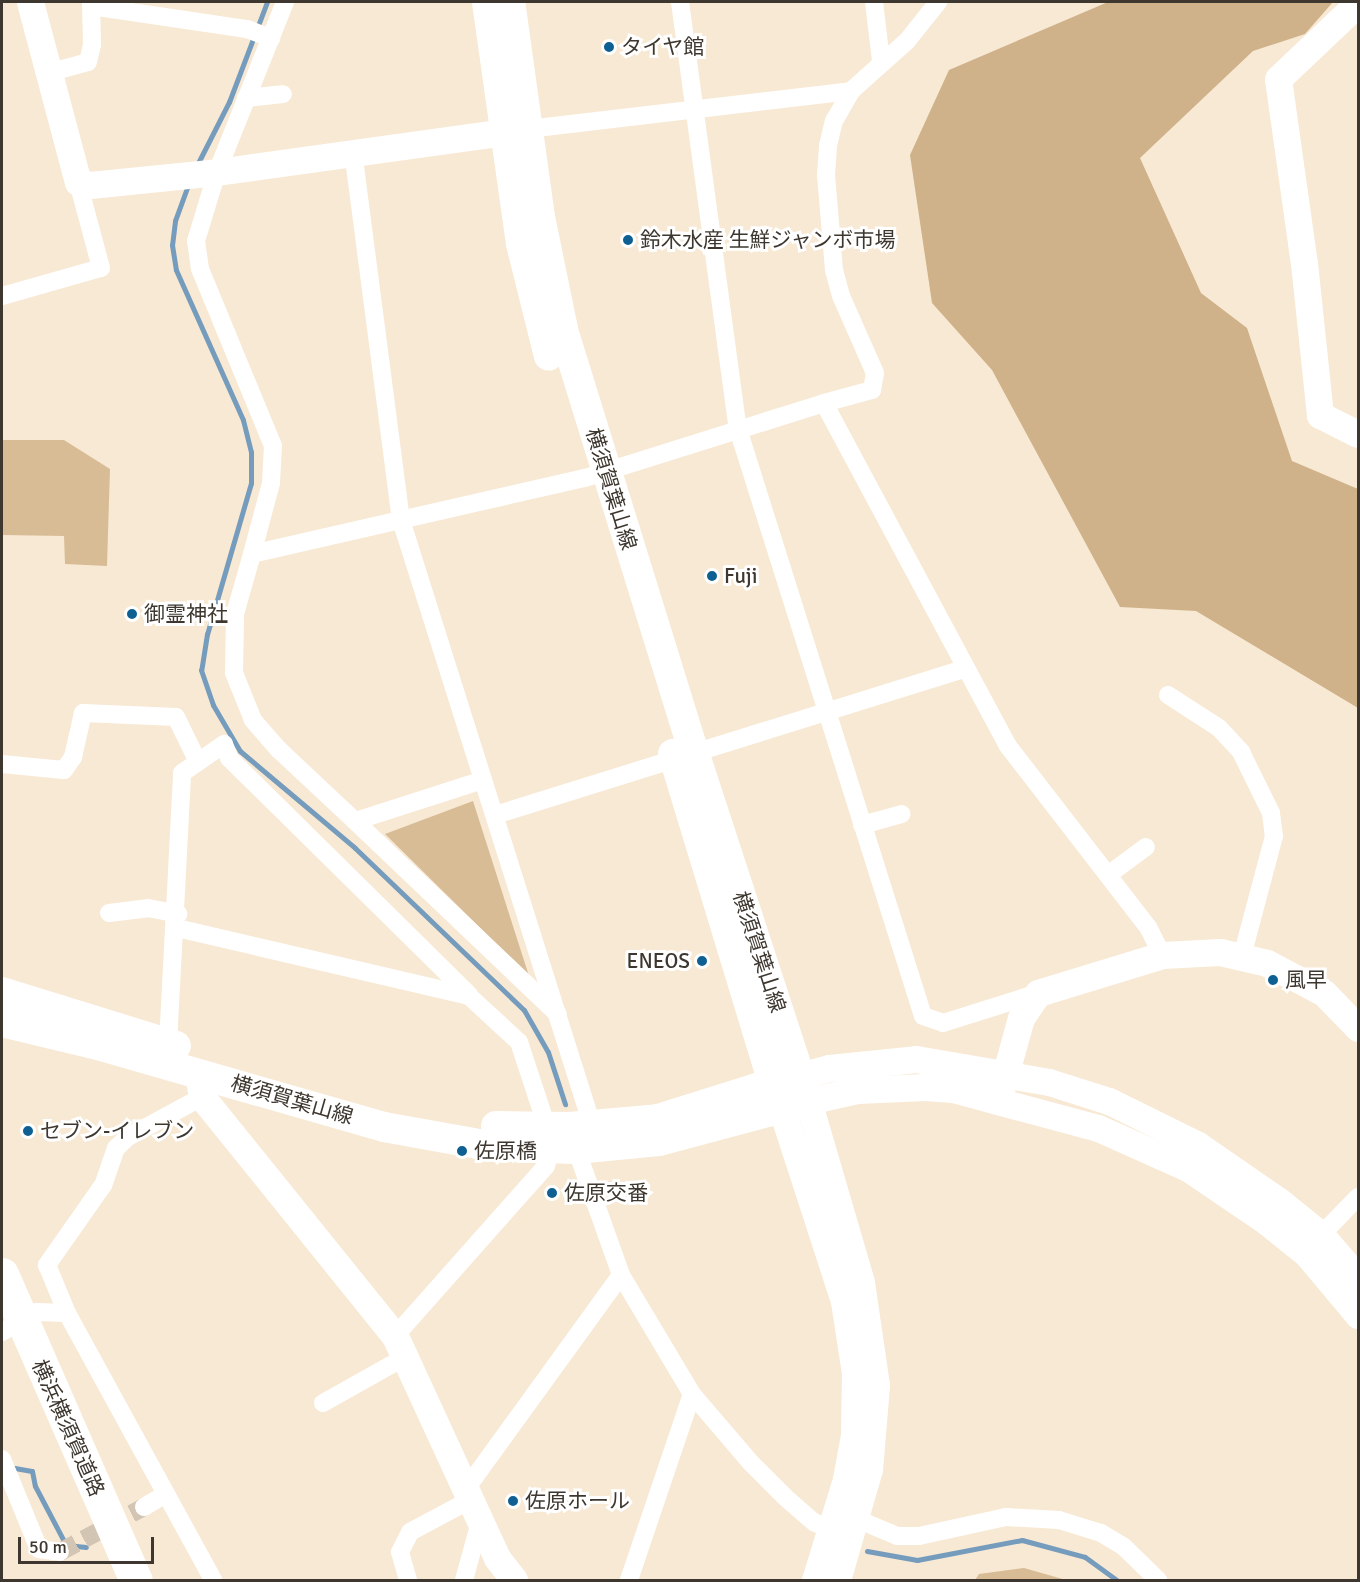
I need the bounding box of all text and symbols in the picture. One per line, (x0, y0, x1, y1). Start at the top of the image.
place label: タイヤ館 (621, 34, 705, 60)
marker: タイヤ館 (602, 40, 616, 54)
place label: 鈴木水産 生鮮ジャンボ市場 (640, 227, 897, 253)
marker: 鈴木水産 生鮮ジャンボ市場 (621, 233, 635, 247)
street label: 横須賀葉山線 (581, 425, 641, 553)
place label: Fuji (724, 563, 757, 589)
marker: Fuji (705, 569, 719, 583)
place label: 御霊神社 (144, 601, 228, 627)
marker: 御霊神社 (125, 607, 139, 621)
street label: 横須賀葉山線 (728, 888, 790, 1016)
place label: ENEOS (627, 948, 690, 974)
marker: ENEOS (695, 954, 709, 968)
place label: 風早 (1285, 967, 1327, 993)
marker: 風早 (1266, 973, 1280, 987)
street label: 横須賀葉山線 (228, 1071, 356, 1129)
place label: セブン-イレブン (40, 1118, 194, 1144)
marker: セブン-イレブン (21, 1124, 35, 1138)
place label: 佐原橋 (474, 1138, 537, 1164)
marker: 佐原橋 (455, 1144, 469, 1158)
place label: 佐原交番 (564, 1180, 648, 1206)
marker: 佐原交番 (545, 1186, 559, 1200)
street label: 横浜横須賀道路 (27, 1356, 109, 1500)
place label: 佐原ホール (525, 1488, 630, 1514)
marker: 佐原ホール (506, 1494, 520, 1508)
scale bar (21, 1525, 158, 1563)
text: 50 m (29, 1536, 67, 1558)

